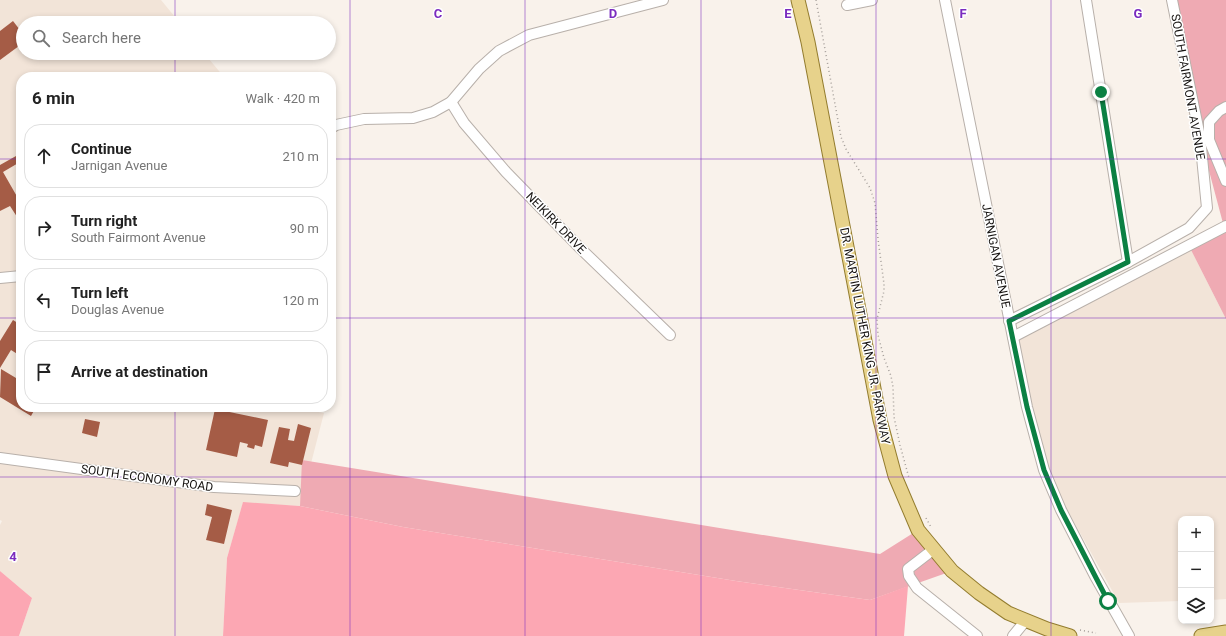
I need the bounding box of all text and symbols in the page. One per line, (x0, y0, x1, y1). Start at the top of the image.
text: C (434, 6, 443, 21)
text: D (609, 6, 617, 21)
text: E (784, 6, 792, 21)
text: F (959, 6, 967, 21)
text: G (1134, 6, 1143, 21)
street label: SOUTH FAIRMONT AVENUE (1168, 13, 1208, 161)
search box (16, 16, 336, 60)
icon: search (30, 27, 52, 49)
text: Search here (62, 29, 141, 47)
route end (1092, 83, 1110, 101)
text: 6 min (32, 88, 75, 108)
text: Walk · 420 m (245, 91, 320, 106)
text: Continue (71, 140, 132, 158)
icon: ahead (33, 145, 55, 167)
text: 210 m (282, 149, 319, 164)
text: Jarnigan Avenue (71, 158, 167, 173)
street label: NEIKIRK DRIVE (523, 189, 589, 257)
street label: JARNIGAN AVENUE (979, 203, 1013, 310)
text: Turn right (71, 212, 137, 230)
icon: right (33, 217, 55, 239)
text: 90 m (290, 221, 319, 236)
street label: DR. MARTIN LUTHER KING JR. PARKWAY (837, 226, 893, 446)
text: South Fairmont Avenue (71, 230, 206, 245)
text: Turn left (71, 284, 128, 302)
icon: left (33, 289, 55, 311)
text: 120 m (282, 293, 319, 308)
text: Douglas Avenue (71, 302, 164, 317)
icon: arrive (33, 361, 55, 383)
text: Arrive at destination (71, 363, 208, 381)
street label: SOUTH ECONOMY ROAD (80, 462, 214, 494)
map controls (1178, 516, 1214, 624)
button: + (1178, 516, 1214, 552)
text: 4 (9, 549, 17, 564)
button: − (1178, 552, 1214, 588)
button: layers (1178, 588, 1214, 624)
route start (1099, 592, 1117, 610)

